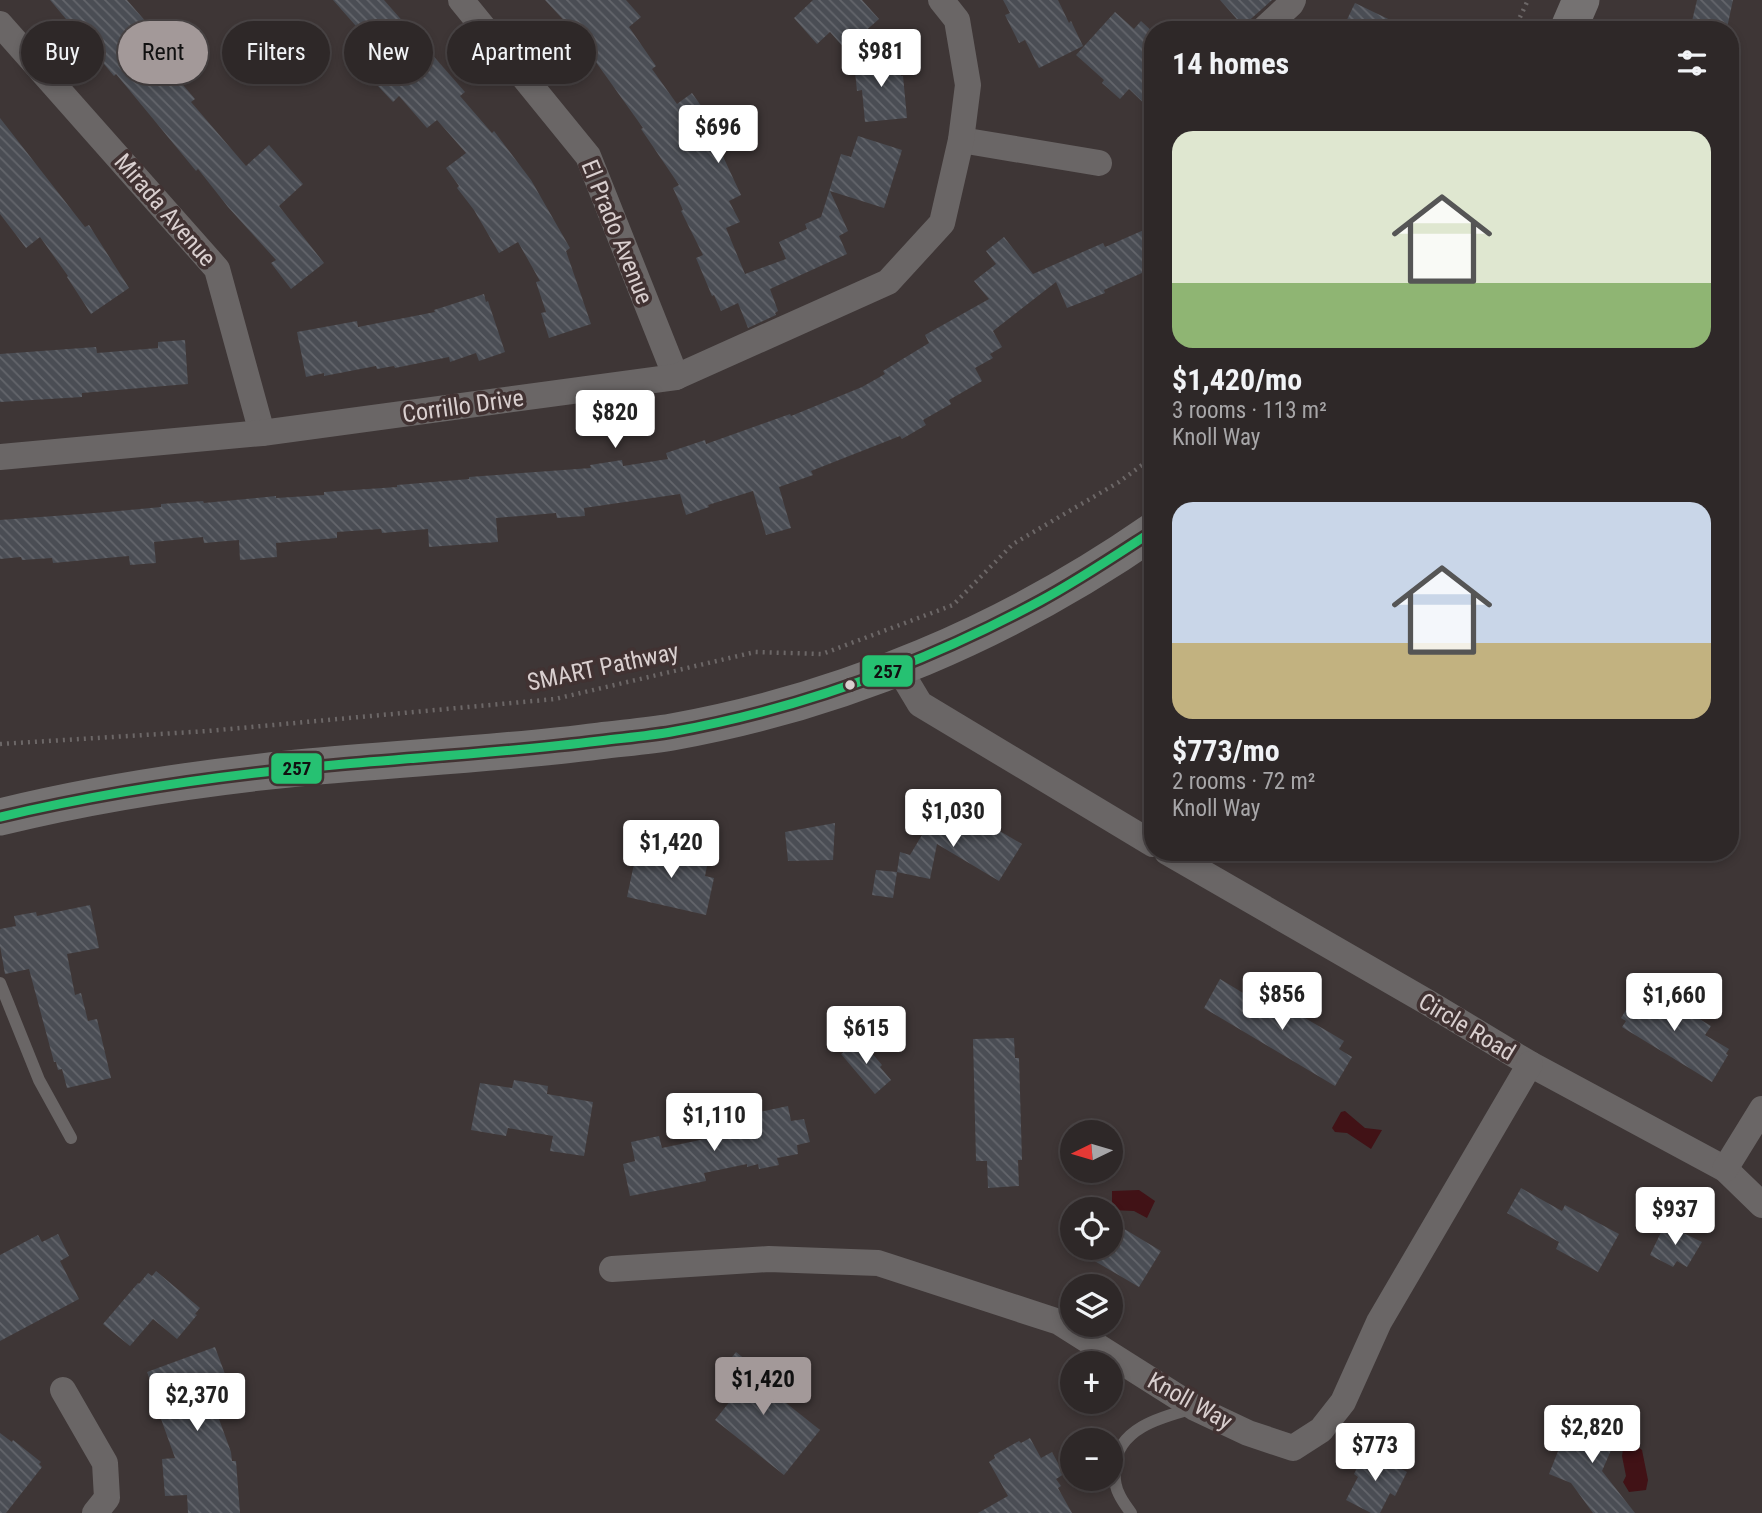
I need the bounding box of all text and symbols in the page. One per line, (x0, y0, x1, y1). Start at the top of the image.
chip: Buy (21, 21, 104, 84)
chip: Rent (118, 21, 208, 84)
chip: Filters (222, 21, 330, 84)
chip: New (344, 21, 433, 84)
chip: Apartment (447, 21, 596, 84)
pin: $981 (840, 29, 922, 89)
text: $981 (858, 38, 904, 65)
icon: filters (1673, 44, 1711, 82)
text: 14 homes (1172, 46, 1289, 81)
pin: $696 (677, 106, 759, 165)
text: $696 (695, 114, 741, 141)
street label: Mirada Avenue (109, 148, 221, 272)
street label: El Prado Avenue (575, 156, 659, 308)
icon: home (1379, 176, 1505, 302)
text: $1,420/mo (1172, 362, 1302, 397)
street label: Corrillo Drive (401, 384, 525, 428)
pin: $820 (574, 391, 656, 450)
text: 3 rooms · 113 m² (1172, 397, 1327, 424)
text: $820 (592, 399, 638, 426)
text: Knoll Way (1172, 424, 1260, 451)
icon: home (1379, 547, 1505, 673)
street label: SMART Pathway (525, 637, 681, 697)
line badge: 257 (861, 654, 914, 688)
text: 257 (874, 660, 902, 683)
unlabelled marker (843, 678, 857, 692)
text: $773/mo (1172, 733, 1280, 768)
line badge: 257 (270, 752, 323, 785)
text: 257 (283, 757, 311, 780)
text: 2 rooms · 72 m² (1172, 768, 1315, 795)
pin: $1,030 (896, 790, 1010, 849)
text: Knoll Way (1172, 795, 1260, 822)
text: $1,030 (921, 798, 985, 825)
pin: $1,420 (614, 820, 728, 880)
text: $1,420 (639, 829, 703, 856)
pin: $856 (1241, 972, 1323, 1032)
pin: $1,660 (1617, 974, 1731, 1033)
text: $856 (1259, 981, 1305, 1008)
text: $1,660 (1642, 982, 1706, 1009)
street label: Circle Road (1414, 987, 1520, 1067)
pin: $615 (825, 1006, 907, 1066)
text: $615 (843, 1015, 889, 1042)
pin: $1,110 (657, 1094, 771, 1153)
text: $1,110 (682, 1102, 746, 1129)
north arrow (1060, 1120, 1124, 1183)
map controls (1060, 1120, 1123, 1491)
pin: $937 (1634, 1188, 1716, 1247)
text: $937 (1652, 1196, 1698, 1223)
button: locate (1060, 1197, 1123, 1260)
button: layers (1060, 1274, 1123, 1337)
button: + (1060, 1351, 1123, 1414)
pin: $1,420 (706, 1358, 820, 1417)
text: $1,420 (731, 1366, 795, 1393)
street label: Knoll Way (1143, 1366, 1237, 1436)
pin: $2,370 (140, 1374, 254, 1433)
text: $2,370 (165, 1382, 229, 1409)
pin: $2,820 (1535, 1406, 1649, 1465)
text: $2,820 (1560, 1414, 1624, 1441)
pin: $773 (1334, 1424, 1416, 1483)
button: − (1060, 1428, 1123, 1491)
text: $773 (1352, 1432, 1398, 1459)

